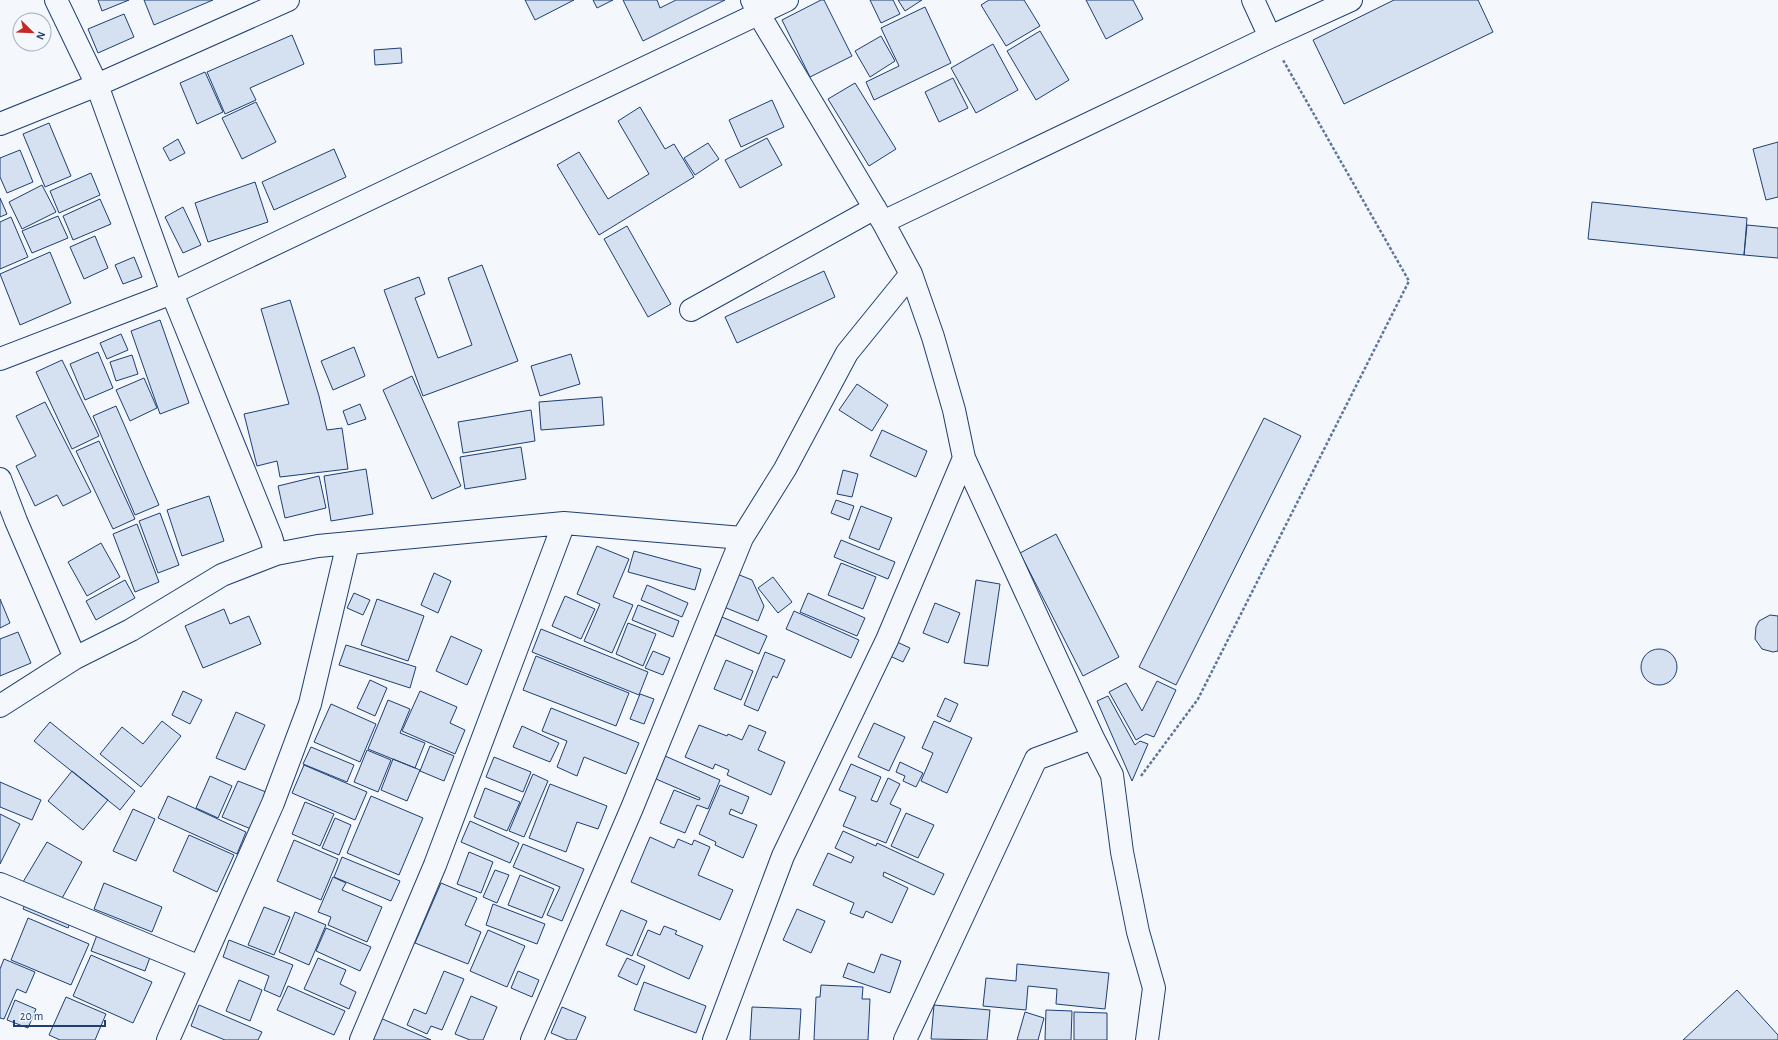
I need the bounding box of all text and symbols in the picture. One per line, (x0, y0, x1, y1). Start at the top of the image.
north arrow (12, 12, 52, 52)
text: N (34, 30, 47, 41)
scale bar (14, 1002, 105, 1028)
text: 20 m (20, 1010, 43, 1022)

